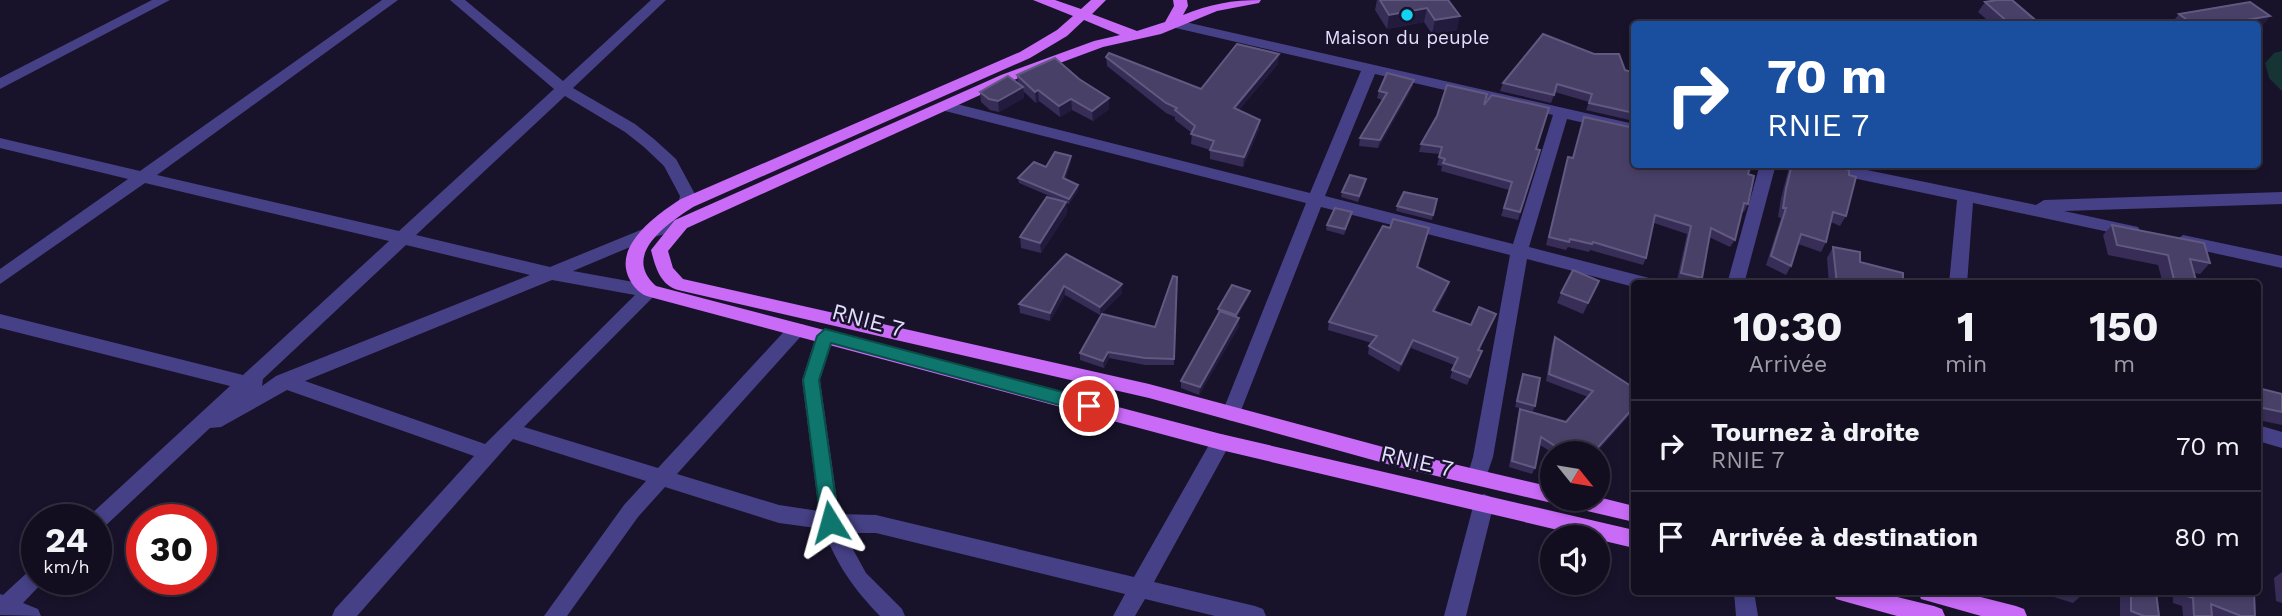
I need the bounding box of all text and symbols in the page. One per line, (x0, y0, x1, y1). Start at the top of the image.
marker: Maison du peuple (1399, 7, 1415, 23)
place label: Maison du peuple (1325, 26, 1489, 49)
text: 70 m (1767, 47, 1887, 105)
icon: right (1652, 49, 1743, 140)
text: RNIE 7 (1767, 106, 1869, 144)
street label: RNIE 7 (829, 298, 907, 343)
text: 10:30 (1733, 302, 1843, 351)
text: 1 (1957, 302, 1975, 351)
text: 150 (2089, 302, 2159, 351)
text: Arrivée (1749, 351, 1827, 378)
text: min (1945, 351, 1987, 378)
text: m (2113, 351, 2135, 378)
pin (1059, 376, 1119, 436)
icon: arrive (1070, 387, 1108, 425)
text: Tournez à droite (1711, 417, 1920, 447)
icon: right (1652, 427, 1690, 465)
text: 70 m (2176, 431, 2240, 461)
street label: RNIE 7 (1378, 440, 1456, 483)
north arrow (1540, 441, 1610, 511)
map controls (1540, 441, 1610, 595)
text: RNIE 7 (1711, 447, 1785, 474)
position arrow (793, 485, 867, 559)
speed limit sign: 30 (126, 504, 217, 595)
icon: arrive (1652, 518, 1690, 556)
text: 24 (45, 519, 88, 561)
text: Arrivée à destination (1711, 522, 1978, 552)
text: 80 m (2174, 522, 2240, 552)
button: sound (1540, 525, 1610, 595)
text: km/h (43, 556, 90, 577)

